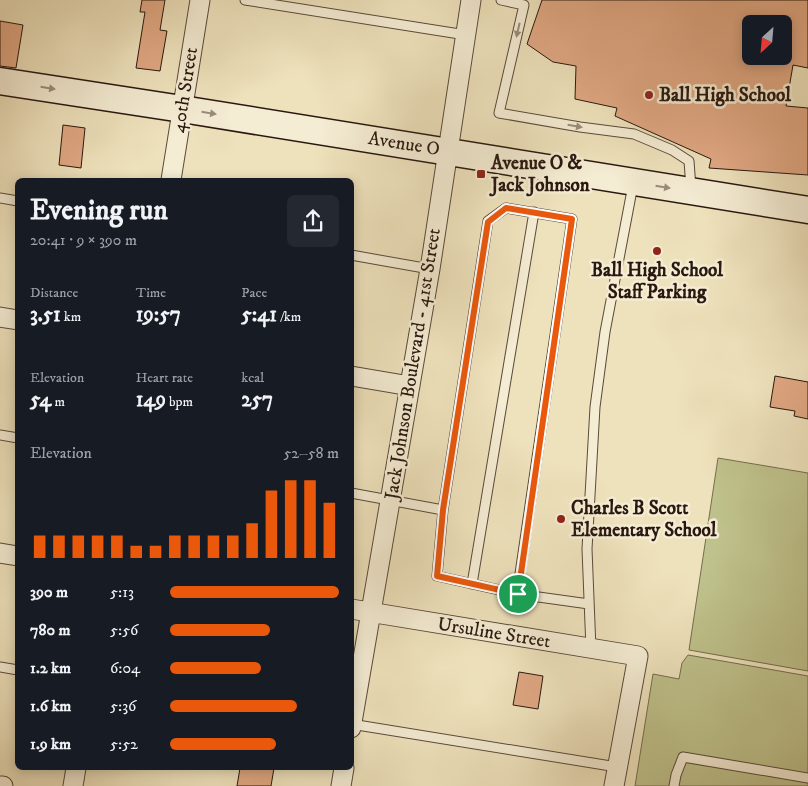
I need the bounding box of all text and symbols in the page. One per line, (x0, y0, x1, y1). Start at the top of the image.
north arrow (742, 15, 792, 65)
map controls (742, 15, 792, 65)
one-way arrow (514, 22, 522, 37)
street label: 40th Street (167, 46, 203, 134)
one-way arrow (41, 84, 57, 92)
place label: Ball High School (659, 84, 791, 107)
marker: Ball High School (643, 89, 655, 101)
one-way arrow (201, 109, 217, 117)
one-way arrow (568, 123, 584, 131)
street label: Avenue O (366, 127, 442, 161)
place label: Avenue O & Jack Johnson (489, 152, 591, 197)
marker: Avenue O & Jack Johnson (475, 168, 487, 180)
one-way arrow (655, 183, 671, 191)
text: Evening run (30, 193, 168, 228)
button: share (287, 195, 339, 247)
street label: Jack Johnson Boulevard - 41st Street (380, 226, 446, 504)
text: 20:41 · 9 × 390 m (30, 230, 137, 250)
marker: Ball High School Staff Parking (651, 245, 663, 257)
place label: Ball High School Staff Parking (591, 259, 723, 304)
text: Distance (30, 284, 78, 302)
text: Time (136, 284, 166, 302)
text: Pace (241, 284, 267, 302)
text: 3.51 (30, 302, 61, 328)
text: 19:57 (136, 302, 181, 328)
text: 5:41 (241, 302, 277, 328)
text: km (61, 308, 81, 326)
text: /km (277, 308, 301, 326)
text: Elevation (30, 369, 84, 387)
text: Heart rate (136, 369, 193, 387)
text: kcal (241, 369, 264, 387)
text: 54 (30, 387, 51, 413)
text: 149 (136, 387, 166, 413)
text: 257 (241, 387, 273, 413)
text: m (51, 393, 65, 411)
text: bpm (166, 393, 193, 411)
text: Elevation (30, 443, 92, 463)
text: 52–58 m (283, 443, 339, 463)
place label: Charles B Scott Elementary School (571, 497, 717, 542)
marker: Charles B Scott Elementary School (555, 513, 567, 525)
pin (497, 573, 539, 615)
icon: arrive (504, 580, 532, 608)
text: 390 m (30, 582, 68, 602)
text: 5:13 (110, 582, 134, 602)
street label: Ursuline Street (436, 613, 552, 653)
text: 780 m (30, 620, 71, 640)
text: 5:56 (110, 620, 138, 640)
text: 1.2 km (30, 658, 71, 678)
text: 6:04 (110, 658, 140, 678)
text: 1.6 km (30, 696, 71, 716)
text: 5:36 (110, 696, 136, 716)
text: 1.9 km (30, 734, 71, 754)
text: 5:52 (110, 734, 138, 754)

